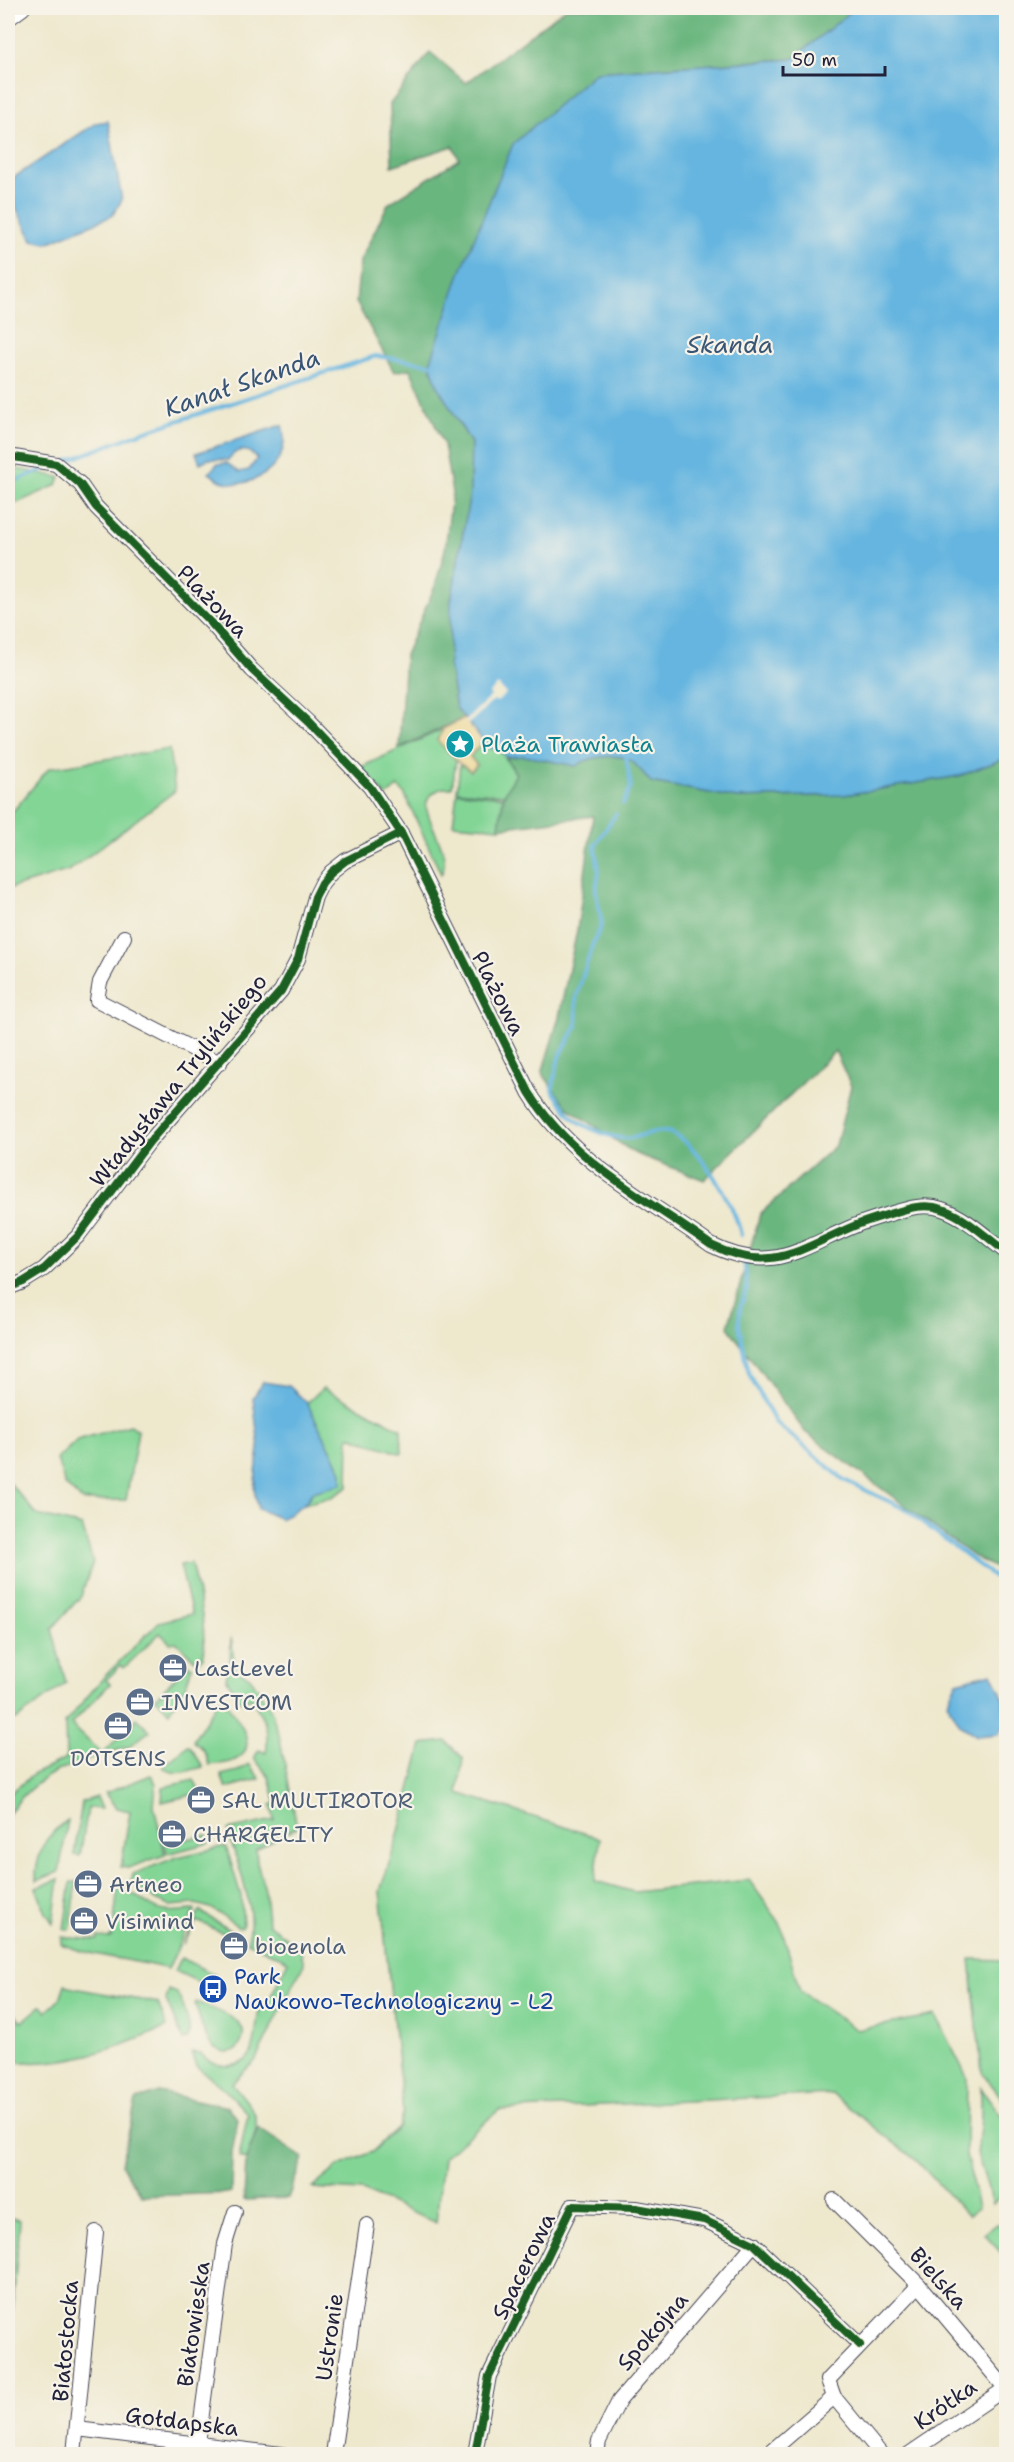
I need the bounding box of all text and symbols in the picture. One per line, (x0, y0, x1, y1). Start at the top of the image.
scale bar (783, 39, 885, 77)
text: 50 m (792, 48, 837, 72)
water label: Skanda (687, 329, 773, 361)
water label: Kanał Skanda (160, 341, 324, 425)
street label: Plażowa (171, 559, 255, 644)
place icon: Plaża Trawiasta (444, 728, 476, 760)
place label: Plaża Trawiasta (481, 730, 654, 759)
street label: Plażowa (465, 946, 532, 1041)
street label: Władysława Trylińskiego (83, 968, 274, 1193)
office icon: LastLevel (157, 1652, 189, 1684)
place label: LastLevel (194, 1654, 294, 1683)
office icon: INVESTCOM (124, 1686, 156, 1718)
place label: INVESTCOM (161, 1688, 292, 1717)
office icon: DOTSENS (102, 1710, 134, 1742)
place label: DOTSENS (70, 1744, 166, 1773)
office icon: SAL MULTIROTOR (185, 1784, 217, 1816)
place label: SAL MULTIROTOR (222, 1786, 413, 1815)
office icon: CHARGELITY (156, 1818, 188, 1850)
place label: CHARGELITY (193, 1820, 333, 1849)
office icon: Artneo (72, 1868, 104, 1900)
place label: Artneo (109, 1870, 183, 1899)
office icon: Visimind (68, 1905, 100, 1937)
place label: Visimind (105, 1907, 194, 1936)
office icon: bioenola (218, 1930, 250, 1962)
place label: bioenola (255, 1932, 346, 1961)
place label: Park Naukowo-Technologiczny - L2 (234, 1962, 554, 2016)
bus stop icon: Park Naukowo-Technologiczny - L2 (197, 1973, 229, 2005)
street label: Spacerowa (485, 2208, 562, 2324)
street label: Bielska (903, 2241, 974, 2316)
street label: Białowieska (170, 2259, 217, 2389)
street label: Białostocka (46, 2279, 85, 2403)
street label: Spokojna (610, 2286, 695, 2377)
street label: Ustronie (309, 2291, 350, 2383)
street label: Krótka (908, 2372, 983, 2437)
street label: Gołdapska (124, 2400, 240, 2443)

